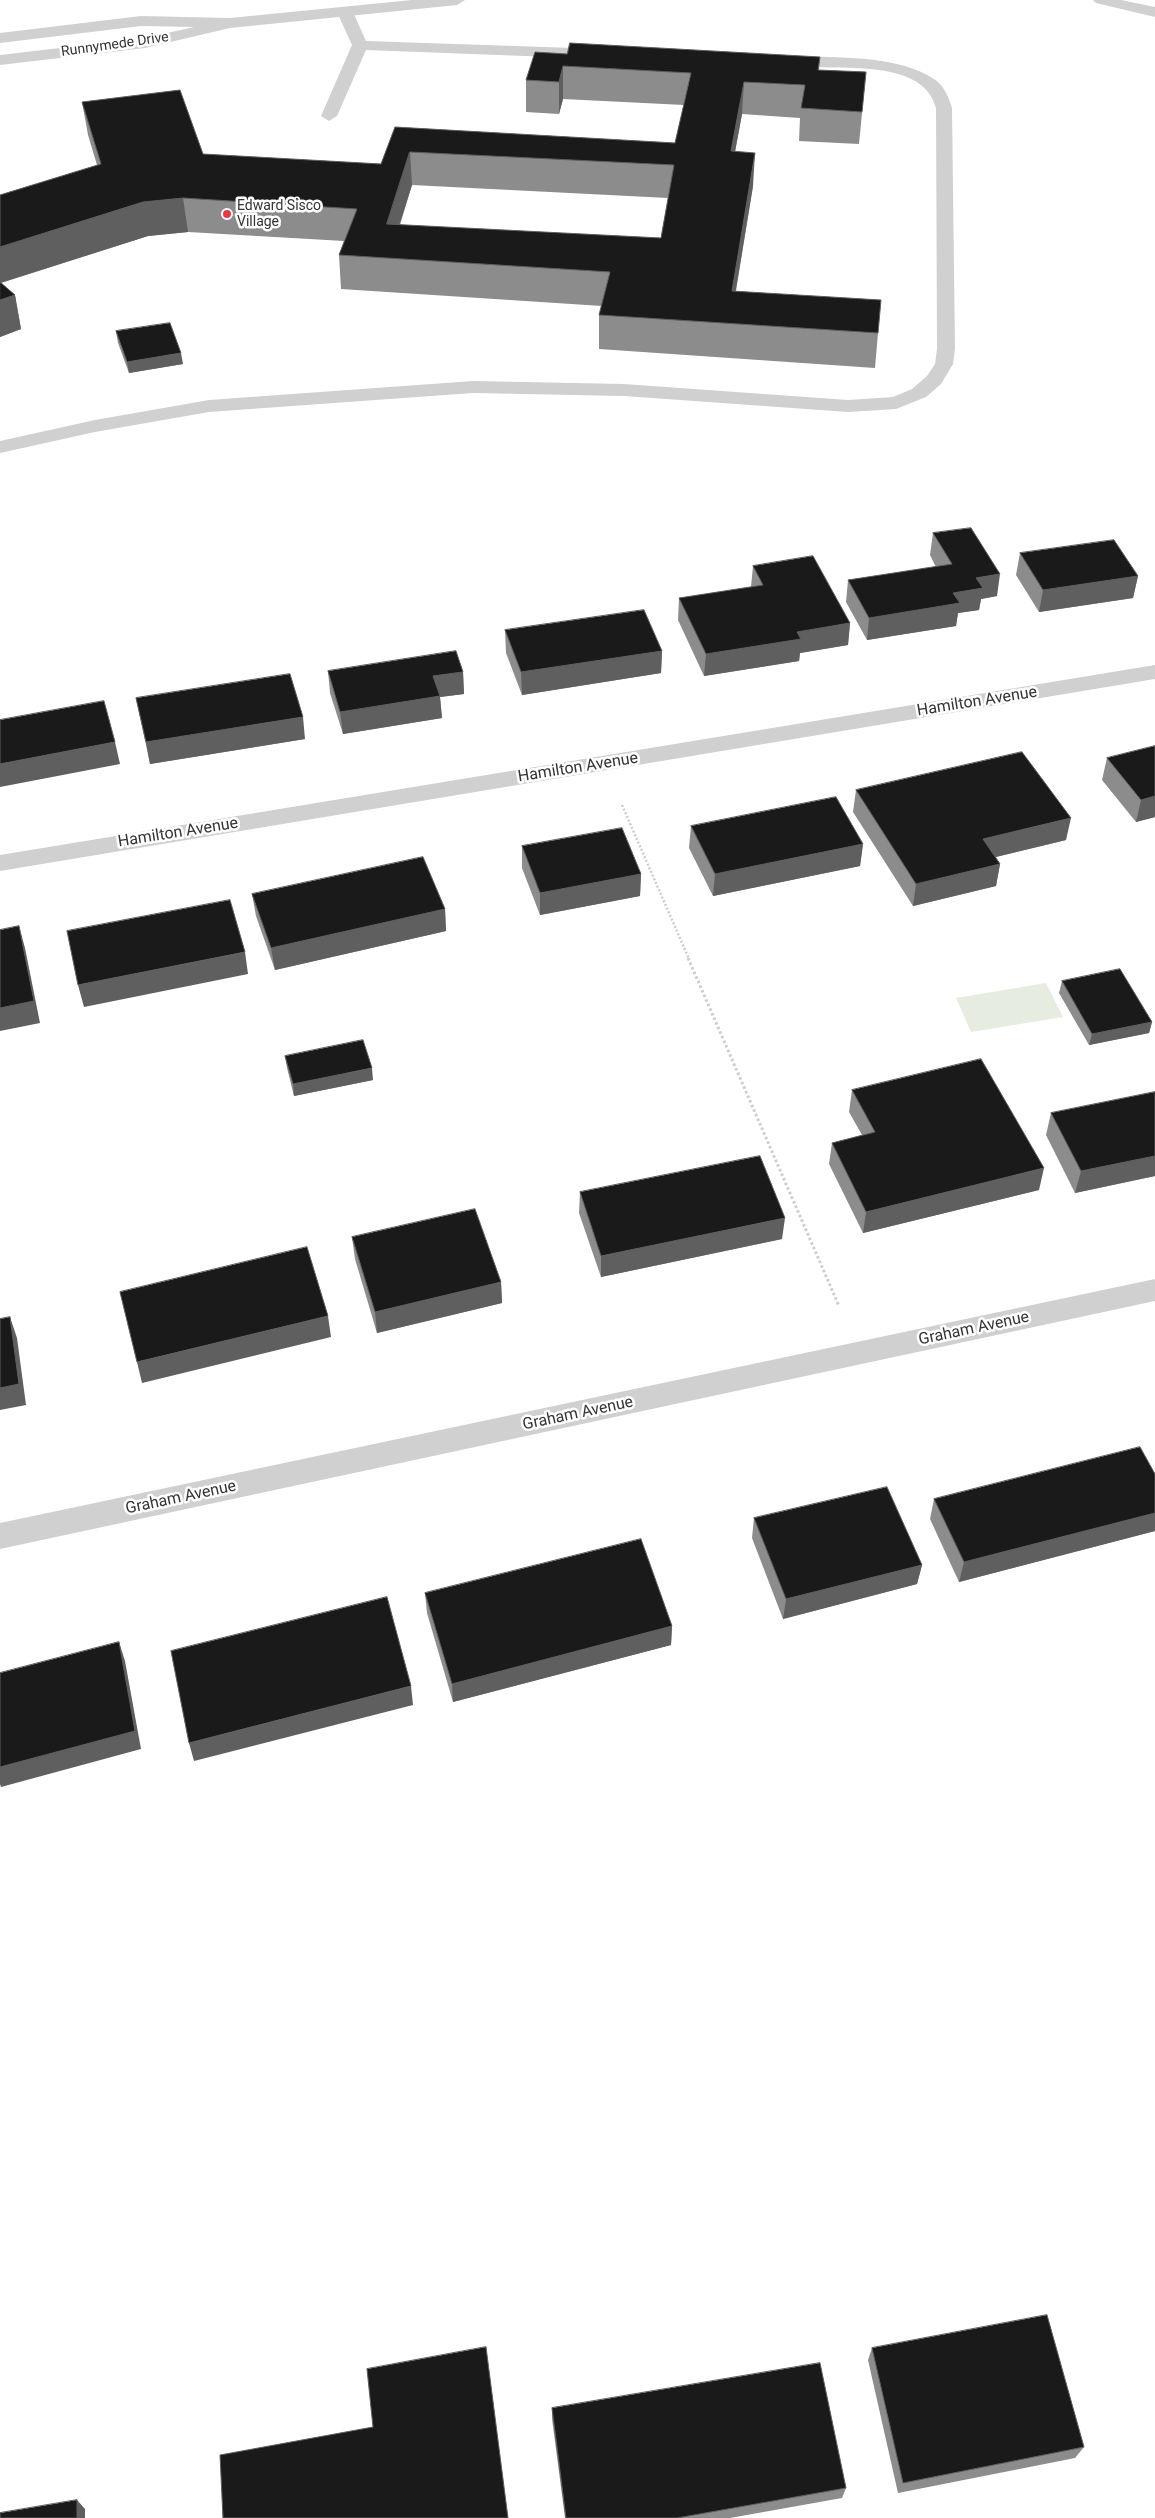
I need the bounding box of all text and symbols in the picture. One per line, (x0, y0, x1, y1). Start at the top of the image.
street label: Runnymede Drive (60, 29, 170, 61)
place label: Edward Sisco Village (237, 198, 321, 230)
marker: Edward Sisco Village (221, 208, 233, 220)
street label: Hamilton Avenue (916, 683, 1038, 721)
street label: Hamilton Avenue (517, 749, 639, 787)
street label: Hamilton Avenue (117, 814, 239, 852)
street label: Graham Avenue (917, 1308, 1031, 1350)
street label: Graham Avenue (521, 1393, 635, 1435)
street label: Graham Avenue (124, 1477, 238, 1519)

